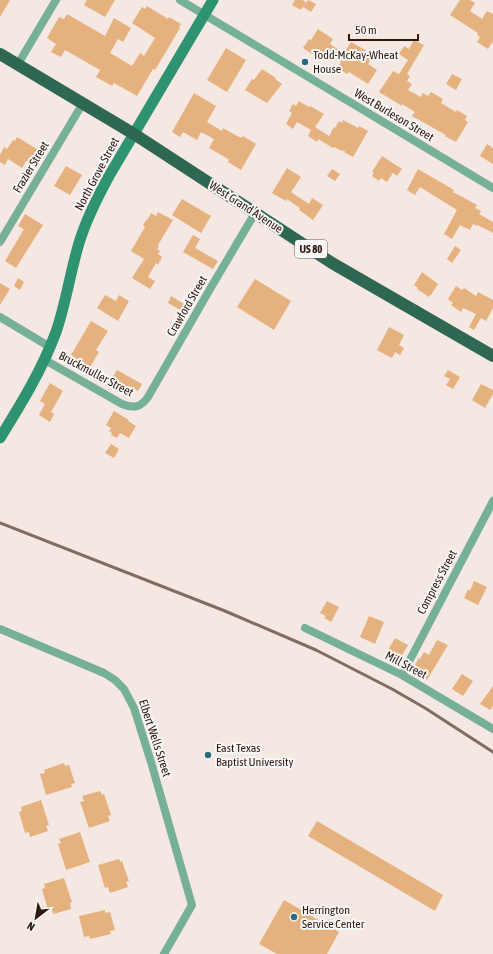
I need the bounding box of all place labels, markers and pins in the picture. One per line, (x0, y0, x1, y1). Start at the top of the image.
place label: Todd-McKay-Wheat House (313, 48, 399, 76)
marker: Todd-McKay-Wheat House (300, 57, 310, 67)
place label: East Texas Baptist University (216, 741, 293, 769)
marker: East Texas Baptist University (203, 750, 213, 760)
place label: Herrington Service Center (302, 903, 365, 931)
marker: Herrington Service Center (289, 912, 299, 922)

